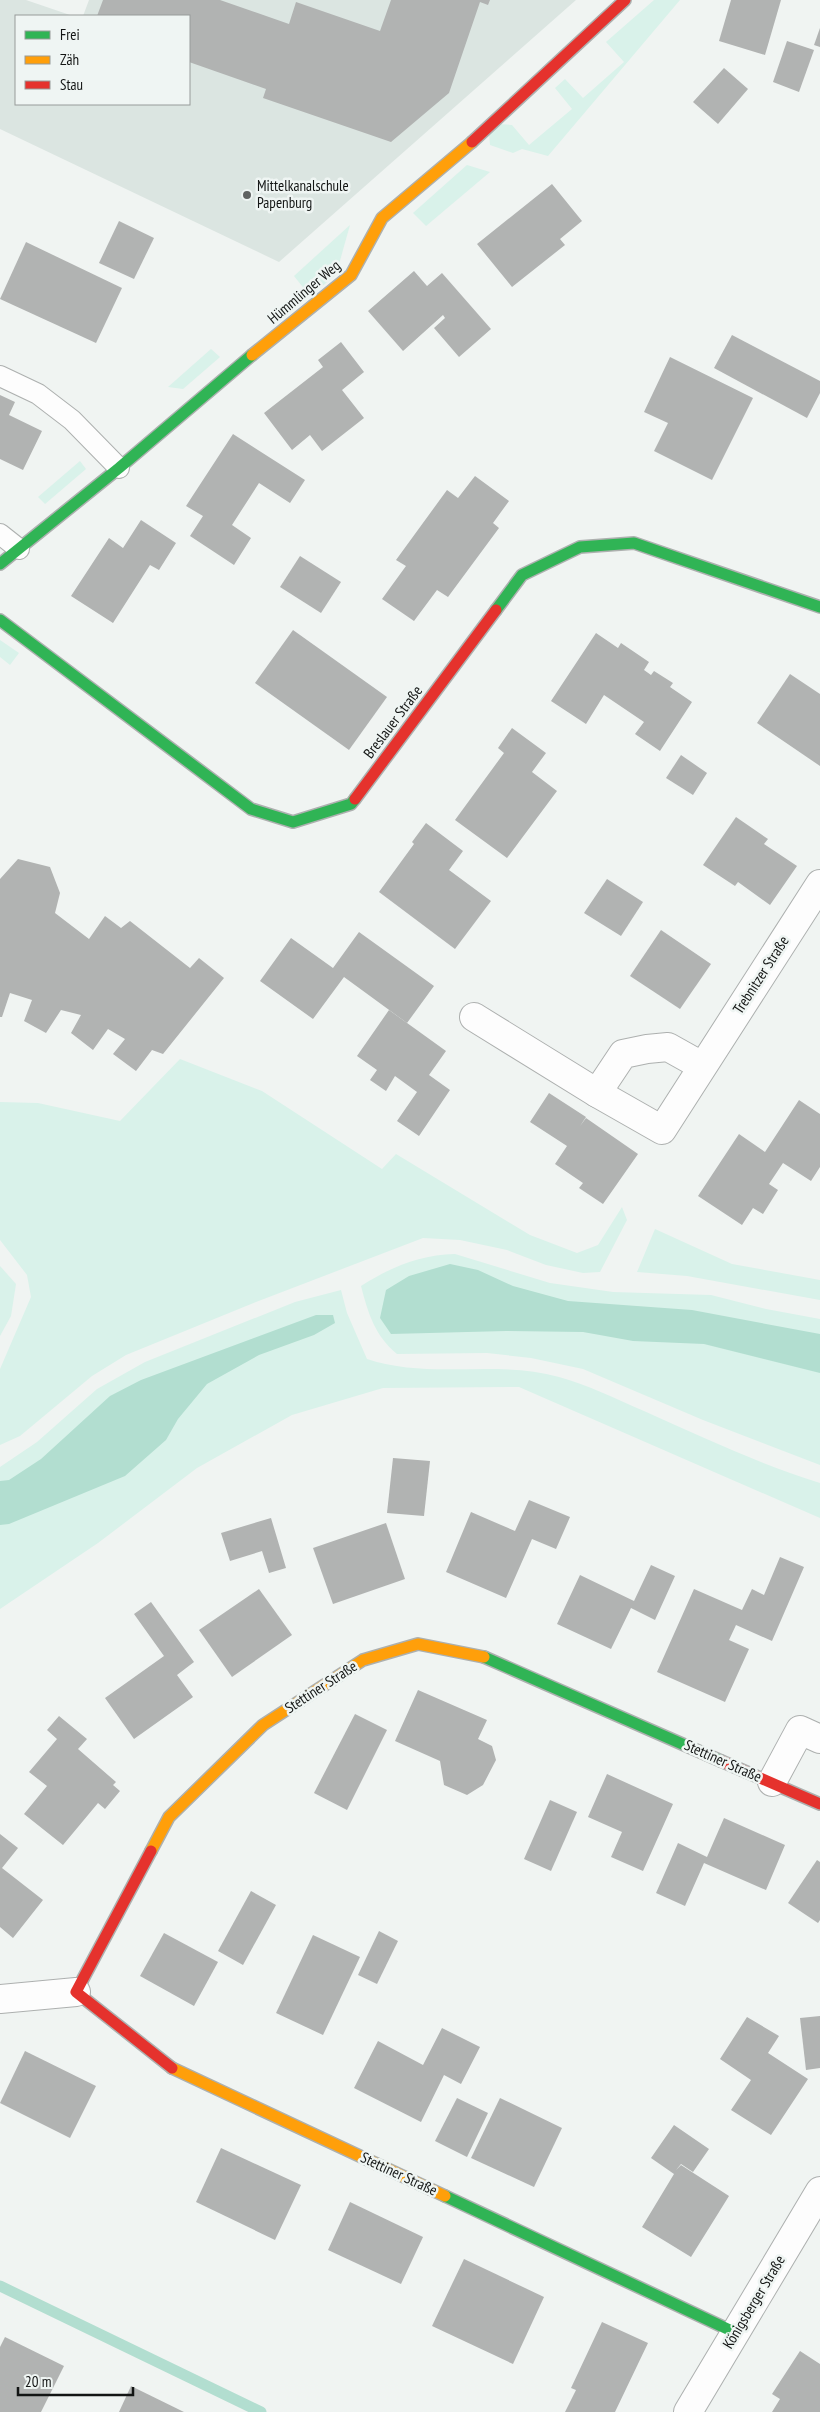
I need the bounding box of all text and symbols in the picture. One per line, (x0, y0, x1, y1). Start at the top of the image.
legend (15, 15, 190, 105)
text: Frei (60, 25, 80, 44)
text: Zäh (60, 50, 79, 69)
text: Stau (60, 75, 83, 94)
place label: Mittelkanalschule Papenburg (257, 176, 349, 212)
marker: Mittelkanalschule Papenburg (241, 189, 253, 201)
street label: Hümmlinger Weg (263, 256, 344, 328)
street label: Breslauer Straße (359, 682, 426, 762)
street label: Trebnitzer Straße (728, 932, 793, 1017)
street label: Stettiner Straße (281, 1656, 360, 1717)
street label: Stettiner Straße (682, 1735, 765, 1786)
street label: Stettiner Straße (358, 2148, 441, 2200)
street label: Königsberger Straße (718, 2252, 789, 2352)
scale bar (18, 2364, 132, 2396)
text: 20 m (25, 2372, 51, 2391)

